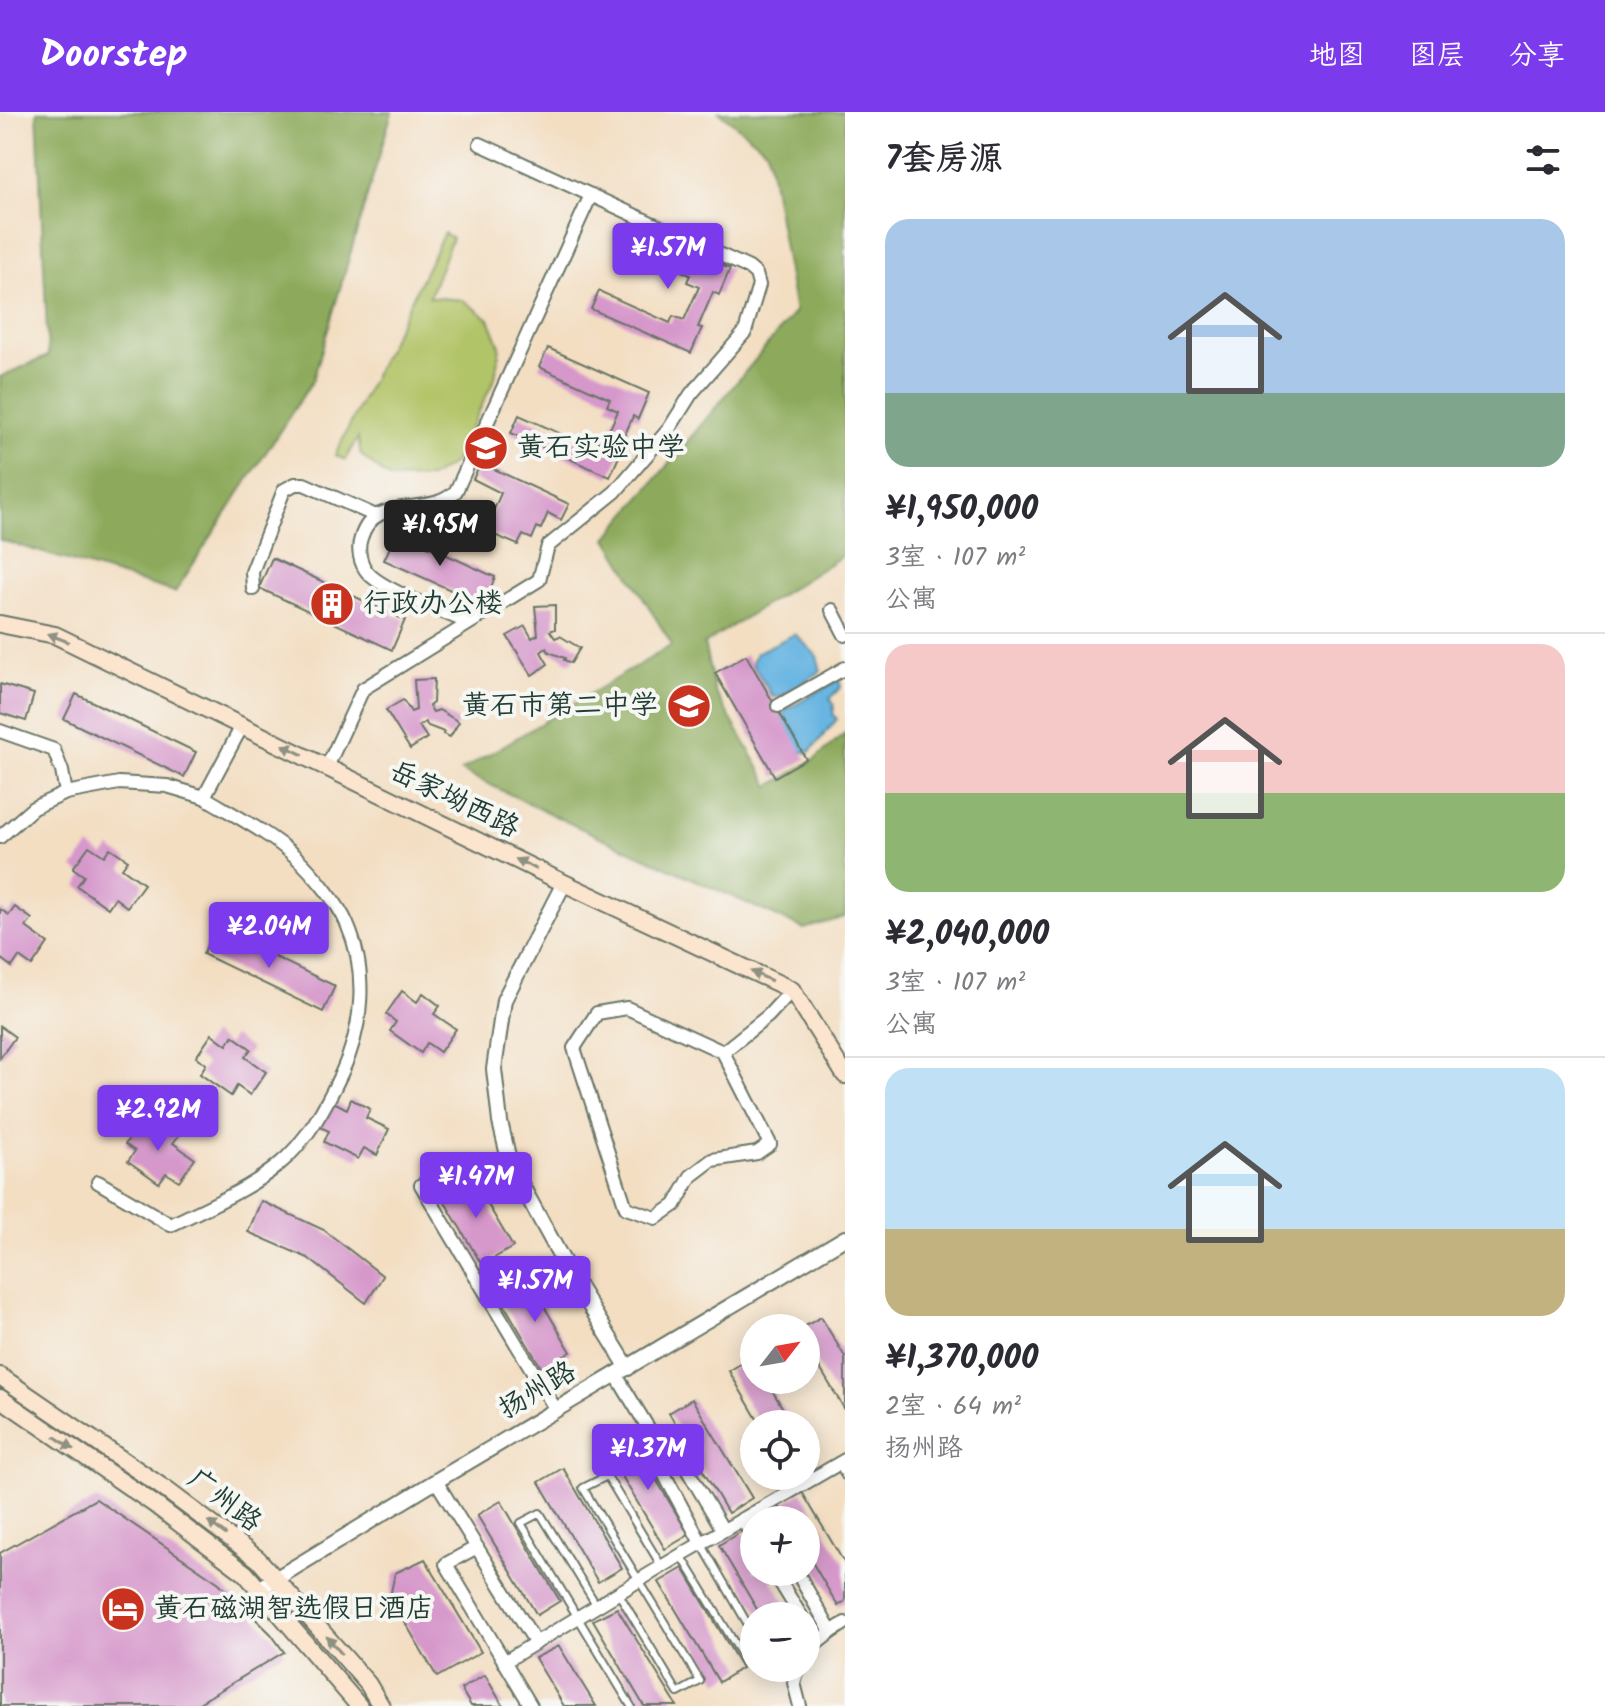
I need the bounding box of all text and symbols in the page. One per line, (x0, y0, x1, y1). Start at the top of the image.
text: Doorstep (40, 26, 188, 86)
text: 地图 (1309, 34, 1365, 79)
text: 图层 (1409, 34, 1465, 79)
text: 分享 (1509, 34, 1565, 79)
text: 7套房源 (885, 133, 1003, 187)
icon: filters (1521, 138, 1565, 182)
pin: ¥1.57M (603, 223, 733, 291)
text: ¥1.57M (630, 228, 706, 270)
icon: home (1153, 271, 1297, 415)
school or university icon: 黄石实验中学 (462, 424, 510, 472)
place label: 黄石实验中学 (517, 426, 685, 471)
text: ¥1,950,000 (885, 483, 1038, 537)
pin: ¥1.95M (375, 500, 505, 568)
text: ¥1.95M (402, 505, 478, 547)
text: 3室 · 107 m² (885, 537, 1025, 579)
text: 公寓 (885, 579, 937, 621)
building icon: 行政办公楼 (308, 580, 356, 628)
place label: 行政办公楼 (363, 582, 503, 627)
one-way arrow (46, 631, 70, 644)
school or university icon: 黄石市第二中学 (665, 682, 713, 730)
place label: 黄石市第二中学 (462, 684, 658, 729)
icon: home (1153, 696, 1297, 840)
one-way arrow (281, 744, 304, 757)
street label: 岳家坳西路 (381, 749, 527, 851)
one-way arrow (515, 857, 538, 871)
pin: ¥2.04M (204, 902, 334, 970)
text: ¥2.04M (227, 907, 311, 949)
text: ¥2,040,000 (885, 908, 1049, 962)
text: 3室 · 107 m² (885, 962, 1025, 1004)
one-way arrow (750, 969, 773, 983)
text: 公寓 (885, 1004, 937, 1046)
pin: ¥2.92M (93, 1085, 223, 1153)
text: ¥2.92M (115, 1090, 201, 1132)
icon: home (1153, 1120, 1297, 1264)
pin: ¥1.47M (411, 1152, 541, 1220)
text: ¥1.47M (438, 1157, 514, 1199)
pin: ¥1.57M (470, 1256, 600, 1324)
text: ¥1.57M (497, 1261, 573, 1303)
north arrow (740, 1314, 820, 1394)
map controls (740, 1314, 820, 1682)
text: ¥1,370,000 (885, 1332, 1038, 1386)
street label: 扬州路 (490, 1350, 586, 1432)
text: 2室 · 64 m² (885, 1386, 1021, 1428)
button: locate (740, 1410, 820, 1490)
pin: ¥1.37M (583, 1424, 713, 1492)
text: 扬州路 (885, 1428, 963, 1470)
text: ¥1.37M (610, 1429, 686, 1471)
one-way arrow (54, 1435, 75, 1450)
street label: 广州路 (177, 1458, 271, 1544)
button: + (740, 1506, 820, 1586)
one-way arrow (207, 1521, 227, 1537)
hotel icon: 黄石磁湖智选假日酒店 (99, 1585, 147, 1633)
place label: 黄石磁湖智选假日酒店 (154, 1587, 434, 1632)
button: − (740, 1602, 820, 1682)
one-way arrow (325, 1635, 343, 1654)

